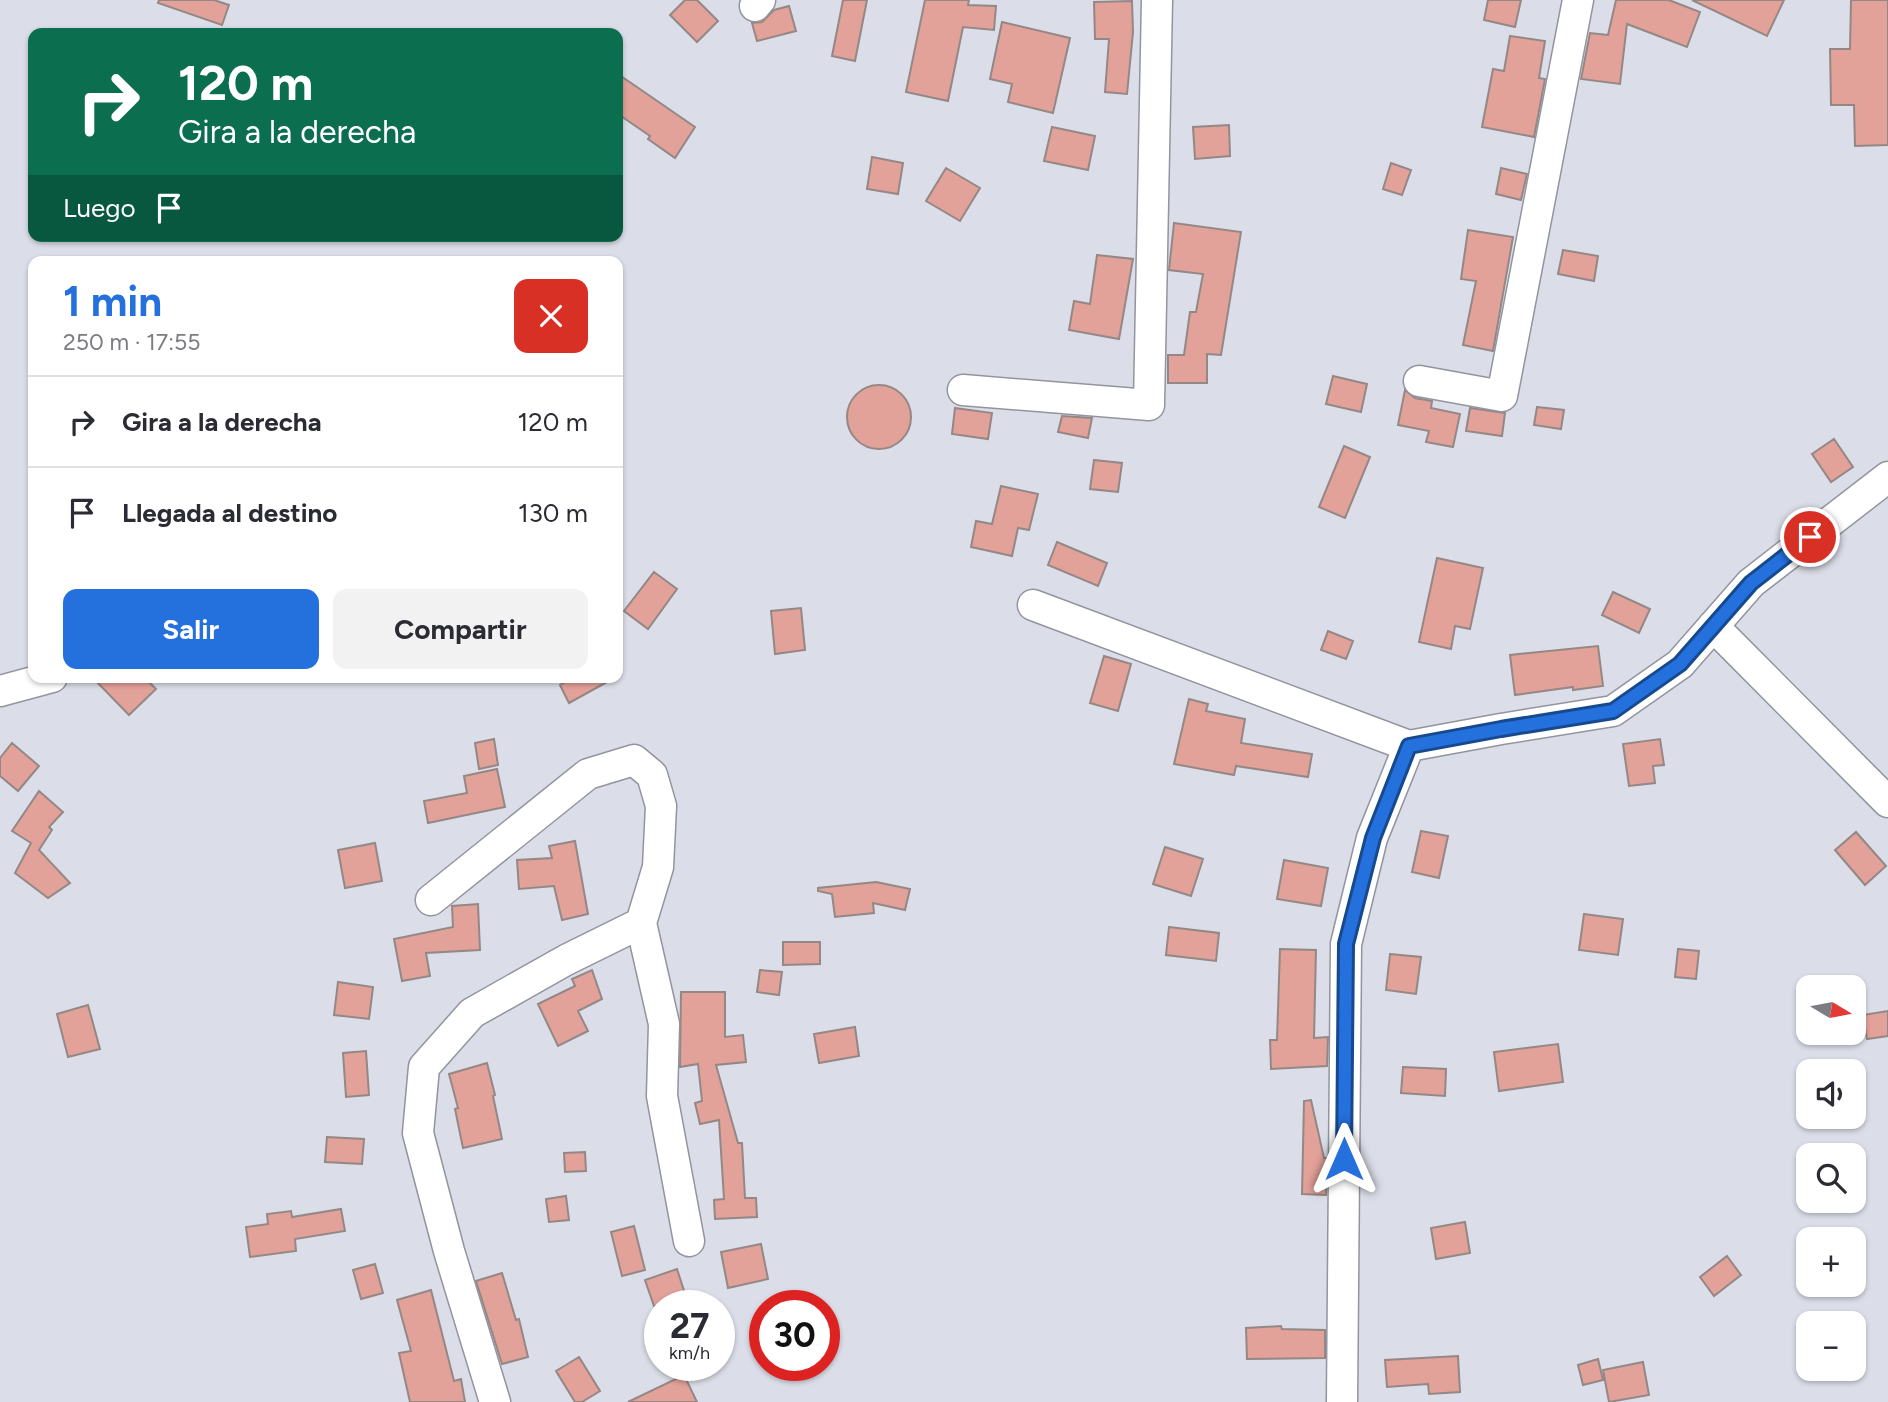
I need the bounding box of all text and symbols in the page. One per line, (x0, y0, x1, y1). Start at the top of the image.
text: 120 m (178, 53, 313, 112)
icon: right (63, 56, 154, 147)
text: Gira a la derecha (178, 113, 416, 151)
icon: arrive (150, 189, 188, 227)
text: Luego (63, 192, 136, 224)
text: 1 min (63, 276, 162, 327)
button: close (514, 279, 588, 353)
text: 250 m · 17:55 (63, 328, 200, 356)
icon: right (63, 403, 101, 441)
text: Gira a la derecha (122, 406, 322, 438)
text: 120 m (518, 406, 588, 438)
icon: arrive (63, 494, 101, 532)
text: Llegada al destino (122, 497, 337, 529)
text: 130 m (518, 497, 588, 529)
pin (1780, 507, 1840, 567)
icon: arrive (1791, 518, 1829, 556)
button: Salir (63, 589, 319, 669)
button: Compartir (333, 589, 588, 669)
north arrow (1796, 975, 1866, 1045)
map controls (1796, 975, 1866, 1381)
button: sound (1796, 1059, 1866, 1129)
position arrow (1307, 1122, 1381, 1196)
button: search (1796, 1143, 1866, 1213)
button: + (1796, 1227, 1866, 1297)
speed limit sign: 30 (749, 1290, 840, 1381)
text: 27 (670, 1305, 709, 1347)
button: − (1796, 1311, 1866, 1381)
text: km/h (669, 1342, 710, 1364)

